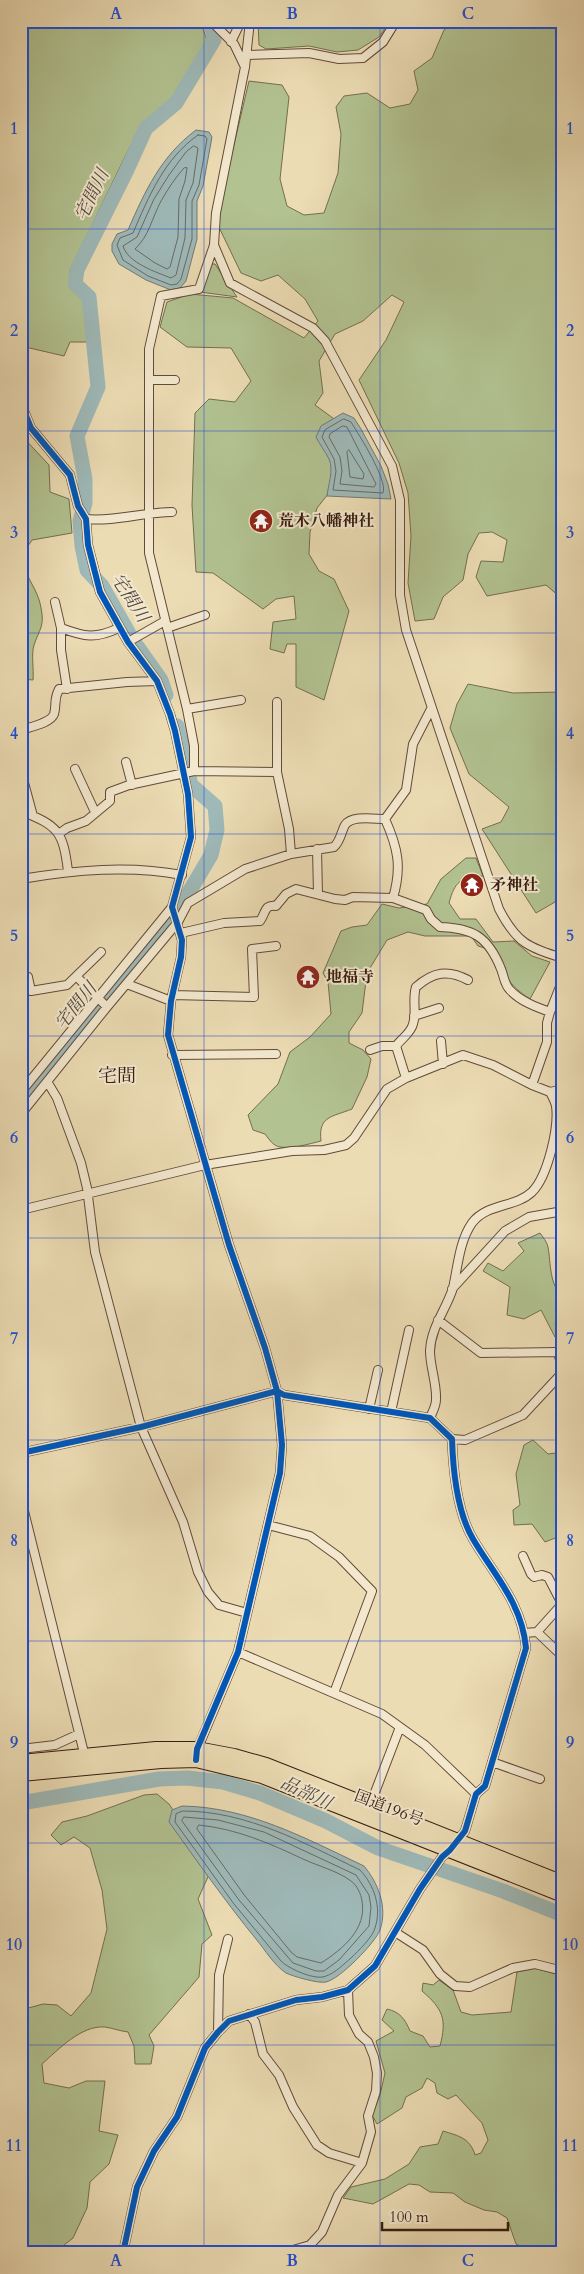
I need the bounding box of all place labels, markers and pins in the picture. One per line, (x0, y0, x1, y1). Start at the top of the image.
temple icon: 荒木八幡神社 (248, 508, 274, 534)
place label: 荒木八幡神社 (278, 510, 374, 532)
temple icon: 矛神社 (459, 872, 485, 898)
place label: 矛神社 (490, 874, 538, 896)
temple icon: 地福寺 (295, 964, 321, 990)
place label: 地福寺 (326, 966, 374, 988)

